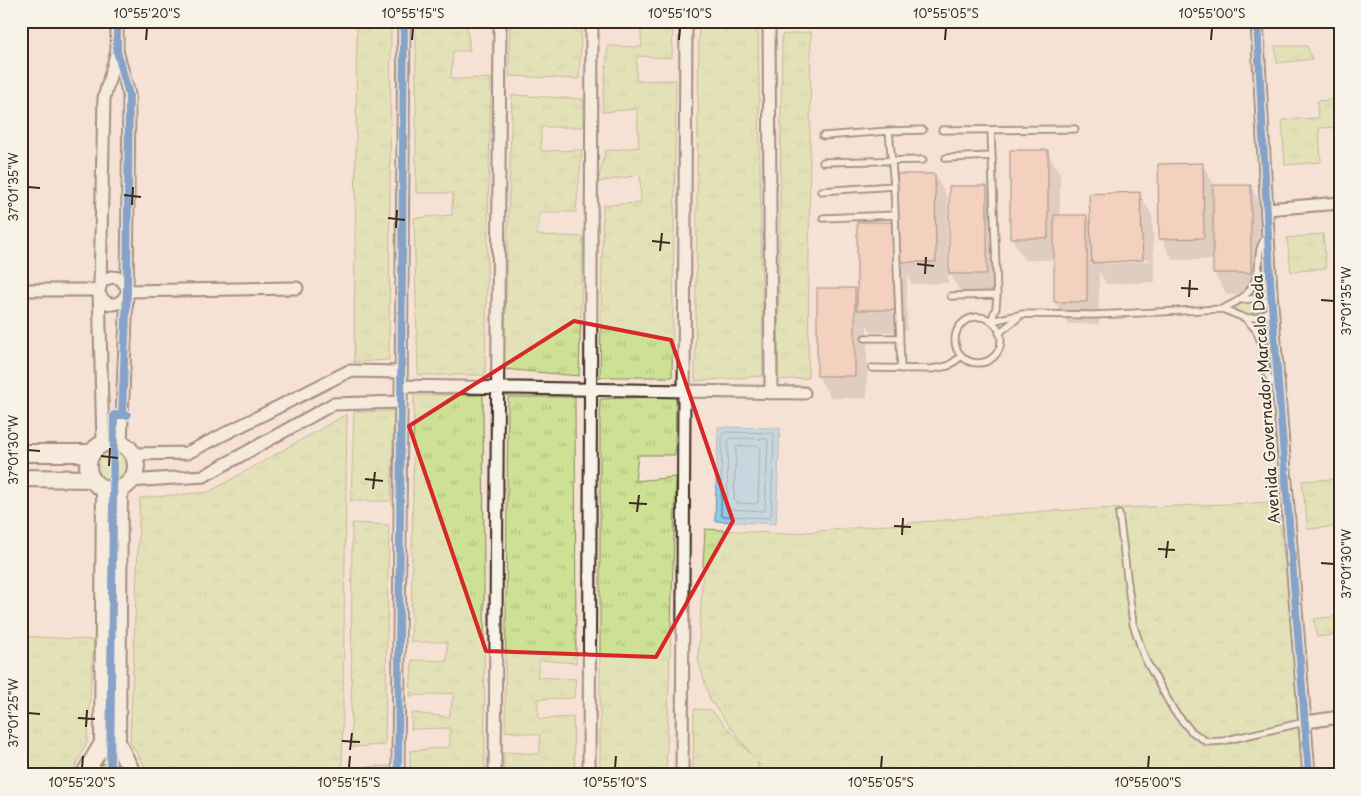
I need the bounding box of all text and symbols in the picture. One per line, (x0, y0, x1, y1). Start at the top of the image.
text: 10°55'20"S (114, 4, 180, 22)
text: 10°55'15"S (382, 4, 444, 22)
text: 10°55'10"S (648, 4, 712, 22)
text: 10°55'05"S (913, 4, 979, 22)
text: 10°55'00"S (1179, 4, 1245, 22)
text: 37°01'35"W (4, 152, 22, 221)
text: 37°01'35"W (1337, 266, 1355, 335)
street label: Avenida Governador Marcelo Deda (1244, 273, 1285, 525)
text: 37°01'30"W (4, 414, 22, 485)
text: 37°01'30"W (1337, 528, 1355, 599)
text: 37°01'25"W (4, 678, 22, 748)
text: 10°55'20"S (49, 773, 115, 791)
text: 10°55'15"S (318, 773, 380, 791)
text: 10°55'10"S (583, 773, 647, 791)
text: 10°55'05"S (848, 773, 914, 791)
text: 10°55'00"S (1115, 773, 1181, 791)

